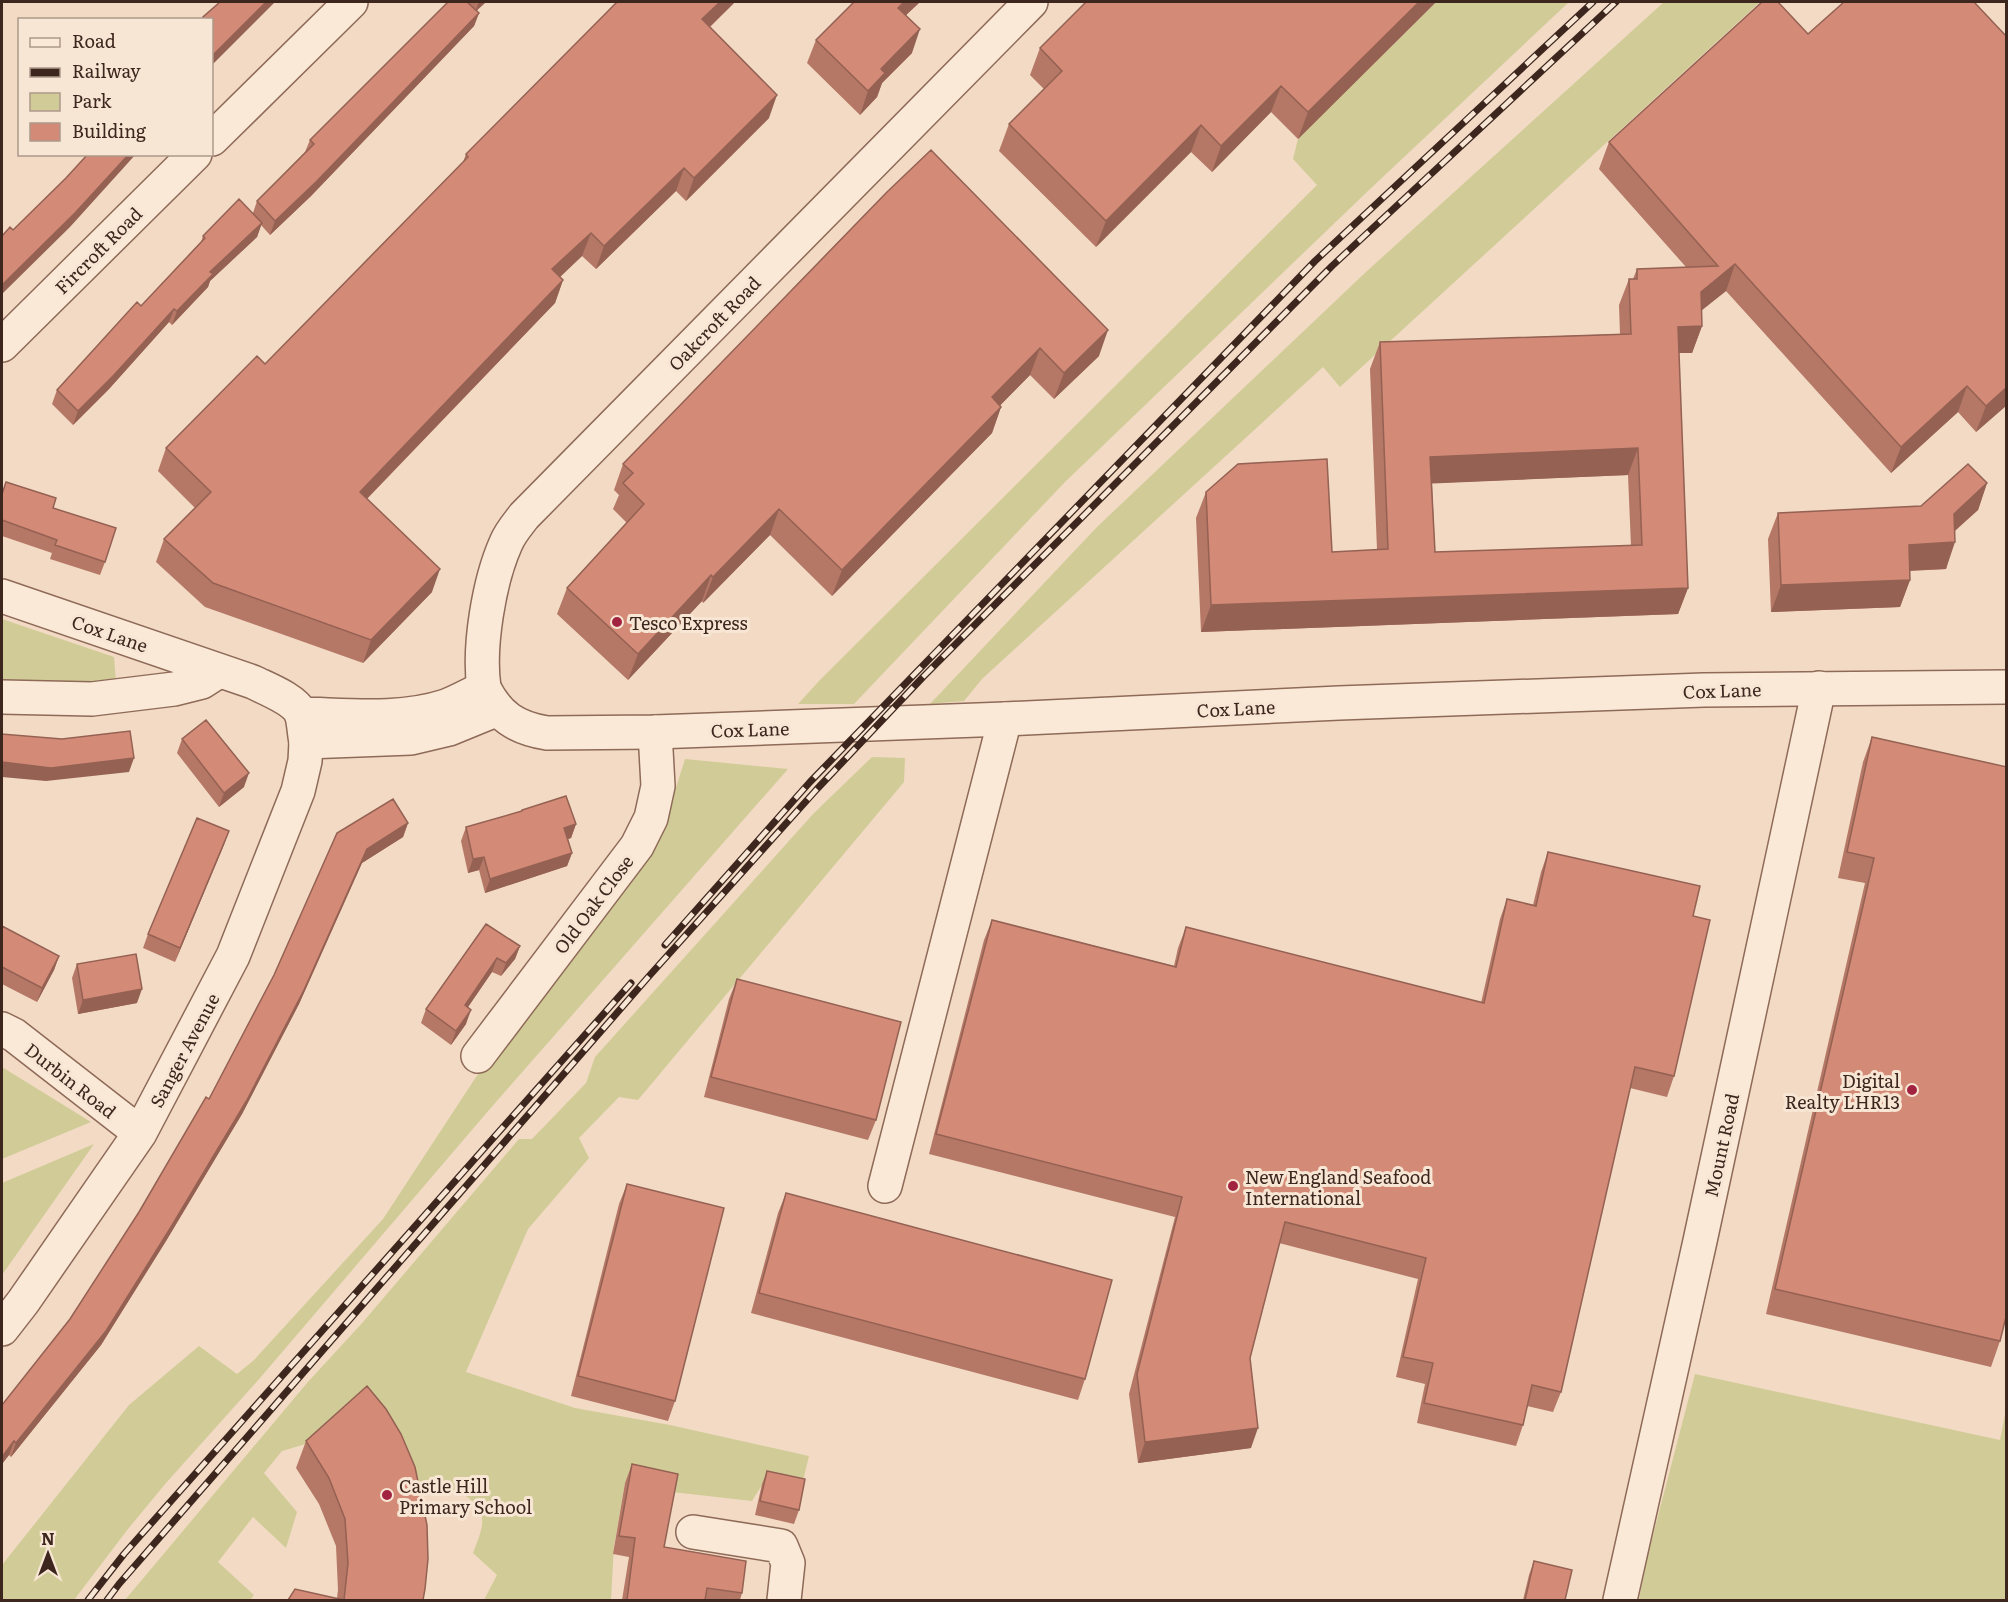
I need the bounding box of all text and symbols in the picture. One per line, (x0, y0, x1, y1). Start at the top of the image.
legend (18, 18, 213, 156)
text: Road (72, 27, 116, 54)
text: Railway (72, 57, 141, 84)
text: Park (72, 87, 113, 114)
text: Building (72, 117, 147, 144)
street label: Fircroft Road (48, 200, 148, 300)
street label: Oakcroft Road (662, 270, 766, 376)
street label: Cox Lane (68, 607, 152, 659)
place label: Tesco Express (629, 609, 748, 636)
marker: Tesco Express (610, 615, 624, 629)
street label: Cox Lane (1682, 675, 1762, 705)
street label: Cox Lane (1196, 692, 1276, 724)
street label: Cox Lane (710, 714, 790, 744)
street label: Old Oak Close (547, 849, 639, 959)
street label: Sanger Avenue (142, 988, 226, 1112)
street label: Durbin Road (20, 1036, 122, 1124)
place label: Digital Realty LHR13 (1785, 1067, 1900, 1115)
marker: Digital Realty LHR13 (1905, 1083, 1919, 1097)
street label: Mount Road (1697, 1091, 1745, 1199)
place label: New England Seafood International (1245, 1163, 1431, 1211)
marker: New England Seafood International (1226, 1179, 1240, 1193)
place label: Castle Hill Primary School (399, 1472, 532, 1520)
marker: Castle Hill Primary School (380, 1488, 394, 1502)
north arrow (18, 1524, 78, 1584)
text: N (41, 1526, 55, 1550)

